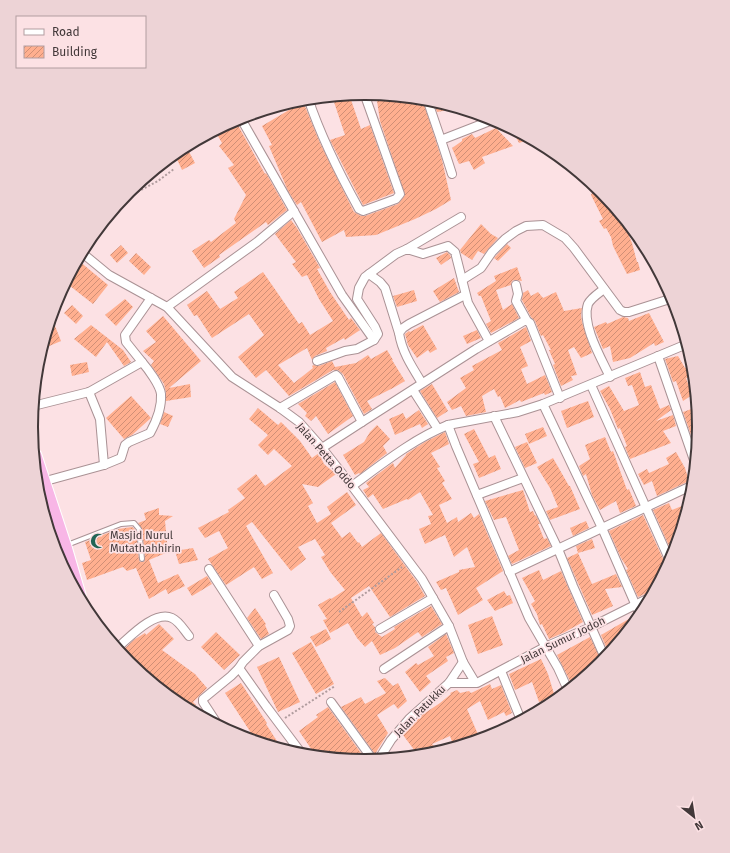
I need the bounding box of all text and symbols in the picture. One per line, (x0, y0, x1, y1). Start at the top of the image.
legend (16, 16, 146, 68)
text: Road (52, 25, 80, 39)
text: Building (52, 45, 98, 59)
street label: Jalan Petta Oddo (294, 420, 358, 492)
place label: Masjid Nurul Mutathahhirin (110, 529, 181, 555)
mosque icon: Masjid Nurul Mutathahhirin (89, 532, 107, 550)
street label: Jalan Sumur Jodoh (519, 614, 607, 666)
street label: Jalan Patukku (392, 683, 448, 739)
north arrow (674, 797, 714, 837)
text: N (692, 818, 705, 833)

